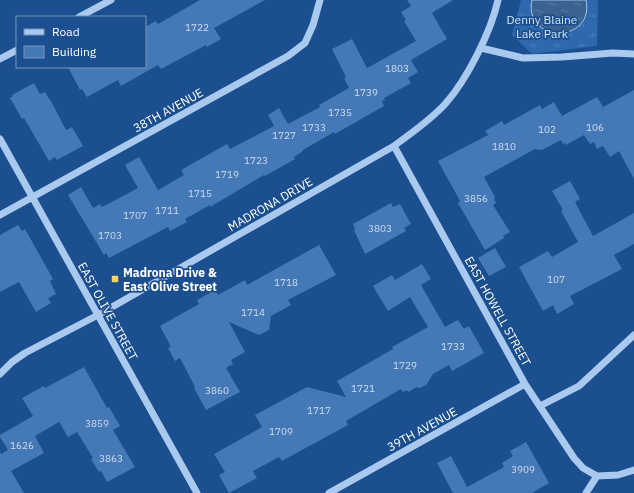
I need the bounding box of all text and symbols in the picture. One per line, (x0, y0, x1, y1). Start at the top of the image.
park label: Denny Blaine Lake Park (507, 12, 578, 41)
legend (16, 16, 146, 68)
house number: 1722 (185, 21, 209, 34)
text: Road (52, 24, 80, 39)
text: Building (52, 44, 97, 59)
house number: 1803 (385, 62, 409, 75)
street label: 38TH AVENUE (130, 85, 206, 135)
house number: 1739 (354, 86, 378, 99)
house number: 1735 (328, 106, 352, 119)
house number: 1733 (302, 121, 326, 134)
house number: 106 (586, 121, 604, 134)
house number: 102 (538, 123, 556, 136)
house number: 1727 (272, 129, 296, 142)
house number: 1810 (492, 140, 516, 153)
house number: 1723 (244, 154, 268, 167)
house number: 1719 (215, 168, 239, 181)
street label: MADRONA DRIVE (225, 174, 315, 234)
house number: 1715 (188, 187, 212, 200)
house number: 3856 (464, 192, 488, 205)
house number: 1711 (155, 204, 179, 217)
house number: 1707 (123, 209, 147, 222)
house number: 3803 (368, 222, 392, 235)
house number: 1703 (98, 229, 122, 242)
street label: EAST HOWELL STREET (462, 254, 534, 369)
street label: EAST OLIVE STREET (75, 259, 141, 363)
place label: Madrona Drive & East Olive Street (123, 265, 217, 294)
house number: 107 (547, 273, 565, 286)
marker: Madrona Drive & East Olive Street (110, 274, 120, 284)
house number: 1718 (274, 276, 298, 289)
house number: 1714 (241, 306, 265, 319)
house number: 1733 (441, 340, 465, 353)
house number: 1729 (393, 359, 417, 372)
house number: 1721 (351, 382, 375, 395)
house number: 3860 (205, 384, 229, 397)
house number: 1717 (307, 404, 331, 417)
street label: 39TH AVENUE (384, 404, 460, 454)
house number: 3859 (85, 417, 109, 430)
house number: 1709 (269, 425, 293, 438)
house number: 1626 (10, 439, 34, 452)
house number: 3863 (99, 452, 123, 465)
house number: 3909 (511, 463, 535, 476)

